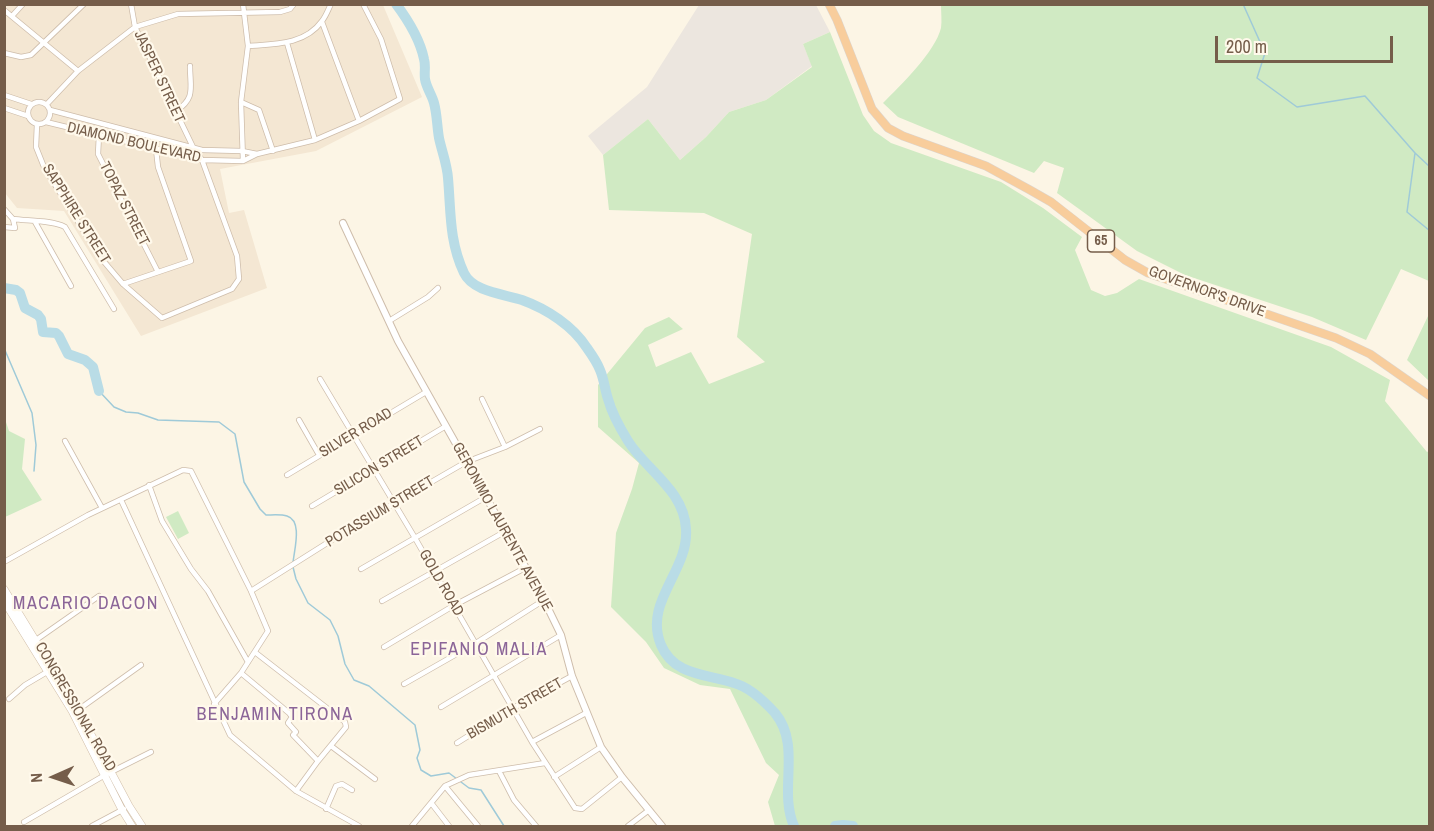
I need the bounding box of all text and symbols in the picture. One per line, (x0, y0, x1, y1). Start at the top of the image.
scale bar (1218, 24, 1396, 62)
street label: JASPER STREET (130, 28, 188, 126)
text: 200 m (1226, 34, 1267, 59)
street label: DIAMOND BOULEVARD (65, 119, 203, 167)
street label: TOPAZ STREET (95, 159, 153, 249)
street label: SAPPHIRE STREET (38, 161, 114, 267)
road number: 65 (1088, 230, 1114, 252)
street label: GOVERNOR'S DRIVE (1146, 262, 1268, 322)
street label: SILVER ROAD (316, 404, 396, 462)
street label: SILICON STREET (331, 432, 427, 500)
street label: GERONIMO LAURENTE AVENUE (448, 439, 556, 615)
street label: POTASSIUM STREET (322, 472, 438, 552)
street label: GOLD ROAD (415, 547, 467, 619)
district label: MACARIO DACON (13, 593, 159, 615)
street label: CONGRESSIONAL ROAD (31, 639, 119, 775)
district label: EPIFANIO MALIA (410, 639, 548, 661)
street label: BISMUTH STREET (464, 674, 566, 744)
district label: BENJAMIN TIRONA (197, 704, 353, 726)
north arrow (24, 747, 84, 807)
text: N (25, 773, 47, 783)

